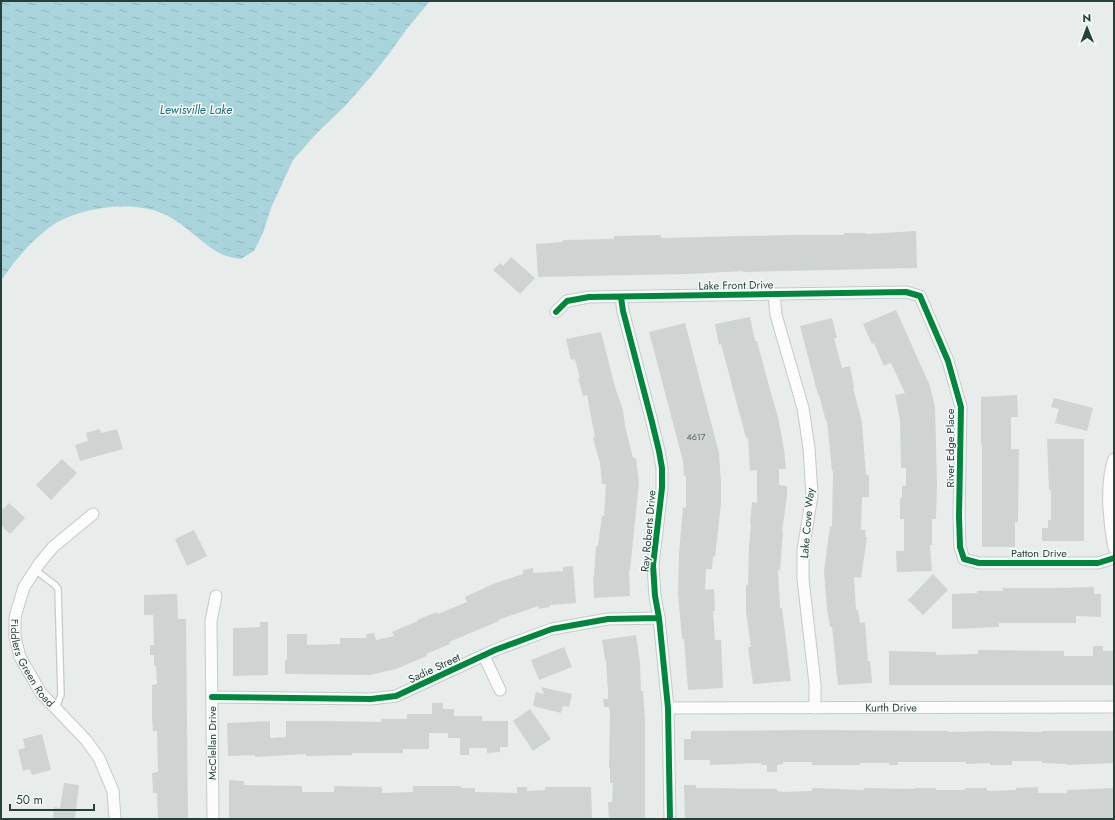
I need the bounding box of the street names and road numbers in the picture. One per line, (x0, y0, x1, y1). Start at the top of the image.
street label: Lake Front Drive (698, 276, 774, 294)
street label: River Edge Place (942, 408, 958, 487)
street label: Lake Cove Way (796, 487, 818, 559)
street label: Ray Roberts Drive (636, 489, 660, 573)
street label: Patton Drive (1011, 545, 1067, 561)
street label: Fiddlers Green Road (7, 619, 58, 710)
street label: Sadie Street (405, 649, 463, 687)
street label: Kurth Drive (865, 699, 917, 716)
street label: McClellan Drive (204, 706, 220, 780)

